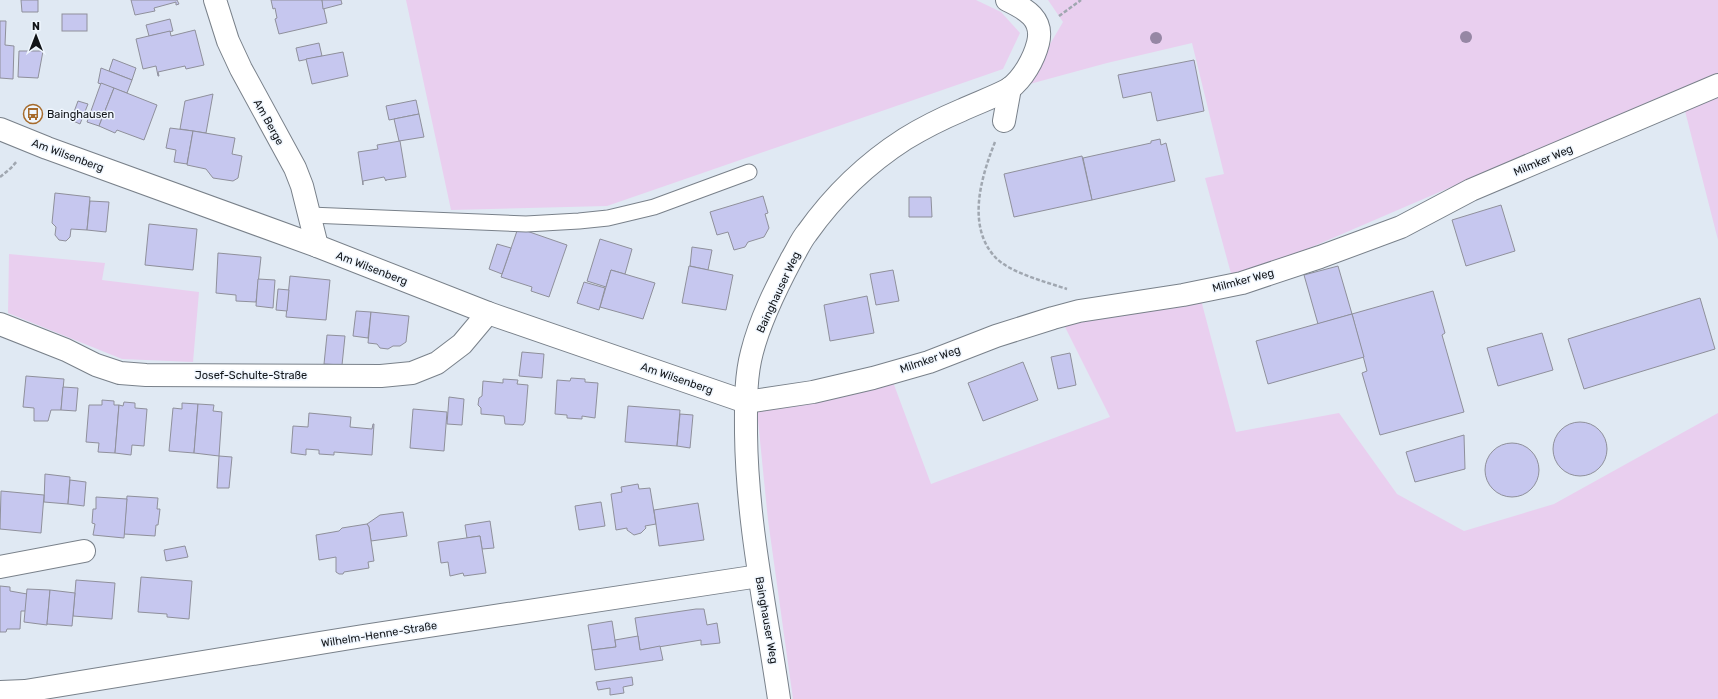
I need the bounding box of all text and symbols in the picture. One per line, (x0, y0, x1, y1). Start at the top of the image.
north arrow (16, 16, 56, 56)
text: N (32, 20, 40, 33)
street label: Am Berge (251, 97, 286, 147)
bus stop icon: Bainghausen (22, 103, 44, 125)
place label: Bainghausen (47, 108, 114, 121)
street label: Am Wilsenberg (30, 136, 106, 175)
street label: Milmker Weg (1512, 142, 1575, 179)
street label: Am Wilsenberg (334, 249, 409, 288)
street label: Bainghauser Weg (754, 249, 803, 335)
street label: Milmker Weg (1211, 266, 1275, 295)
street label: Milmker Weg (898, 343, 962, 376)
street label: Am Wilsenberg (639, 360, 715, 397)
street label: Josef-Schulte-Straße (195, 369, 307, 382)
street label: Bainghauser Weg (752, 576, 781, 665)
street label: Wilhelm-Henne-Straße (320, 619, 438, 650)

